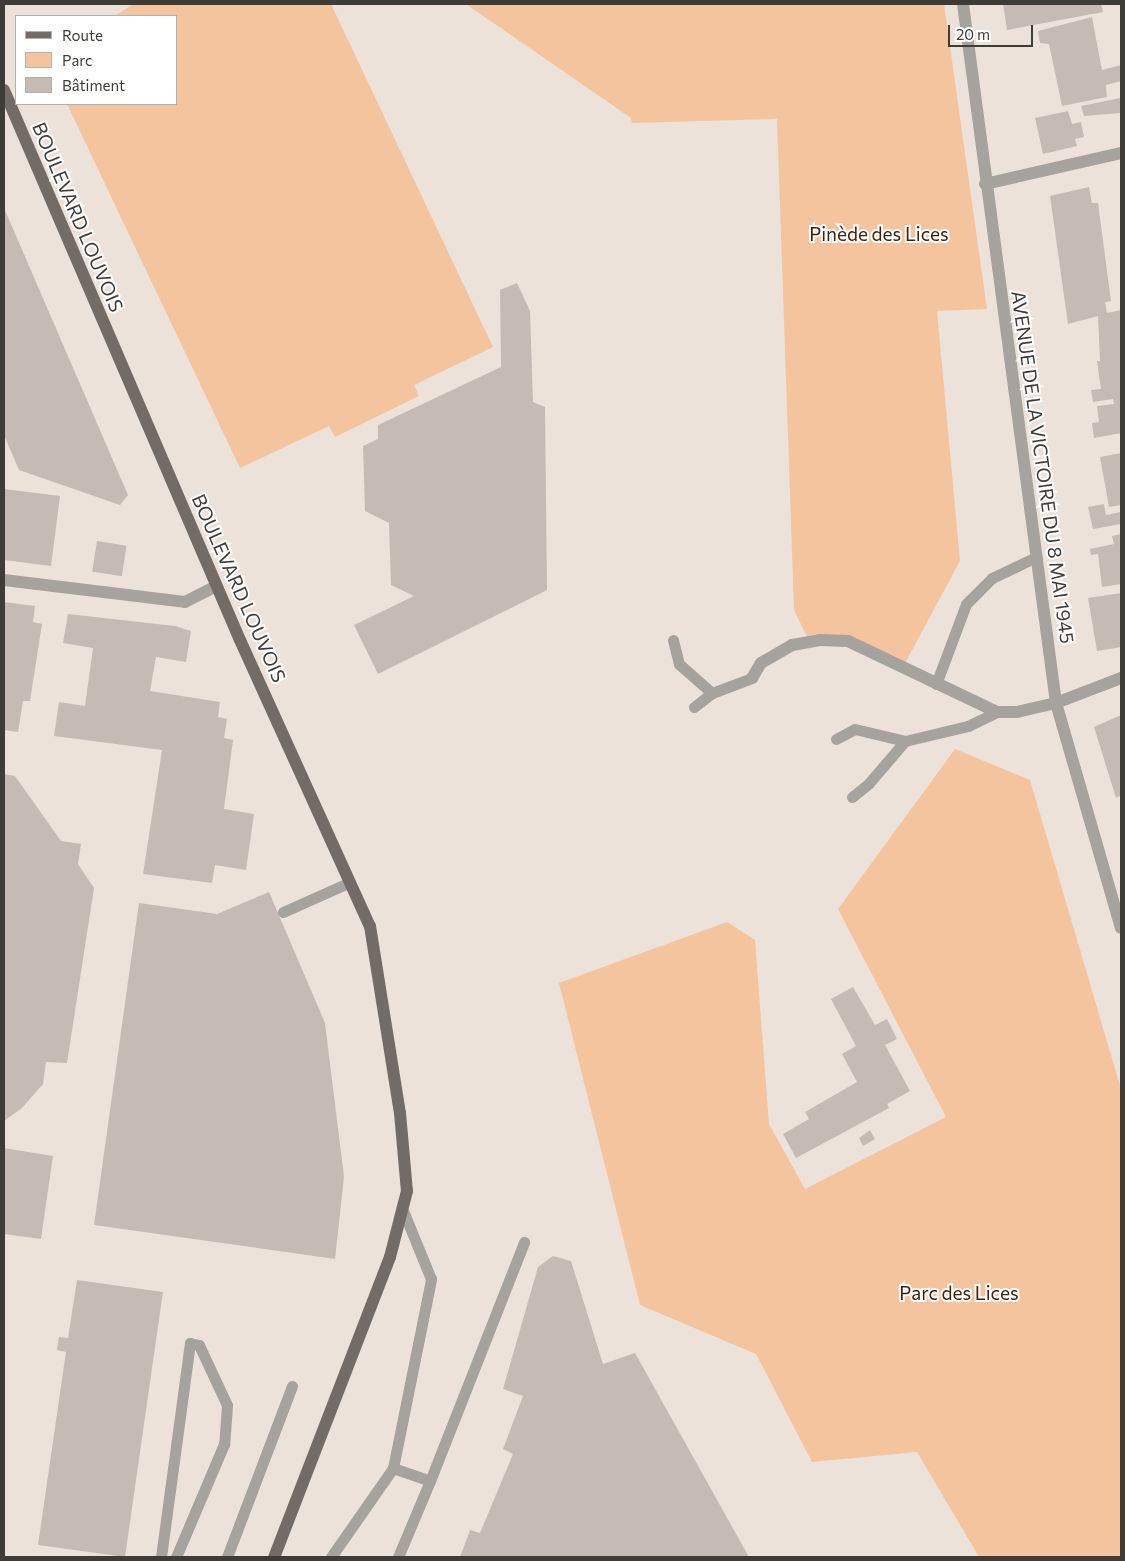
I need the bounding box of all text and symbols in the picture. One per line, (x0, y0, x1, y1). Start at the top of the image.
legend (15, 15, 178, 105)
scale bar (950, 15, 1035, 47)
text: 20 m (956, 25, 990, 43)
text: Route (62, 26, 103, 44)
text: Parc (62, 51, 92, 69)
text: Bâtiment (62, 76, 125, 94)
street label: BOULEVARD LOUVOIS (28, 119, 128, 315)
park label: Pinède des Lices (809, 223, 949, 245)
street label: AVENUE DE LA VICTOIRE DU 8 MAI 1945 (1007, 289, 1079, 645)
street label: BOULEVARD LOUVOIS (187, 490, 291, 686)
park label: Parc des Lices (899, 1282, 1019, 1304)

